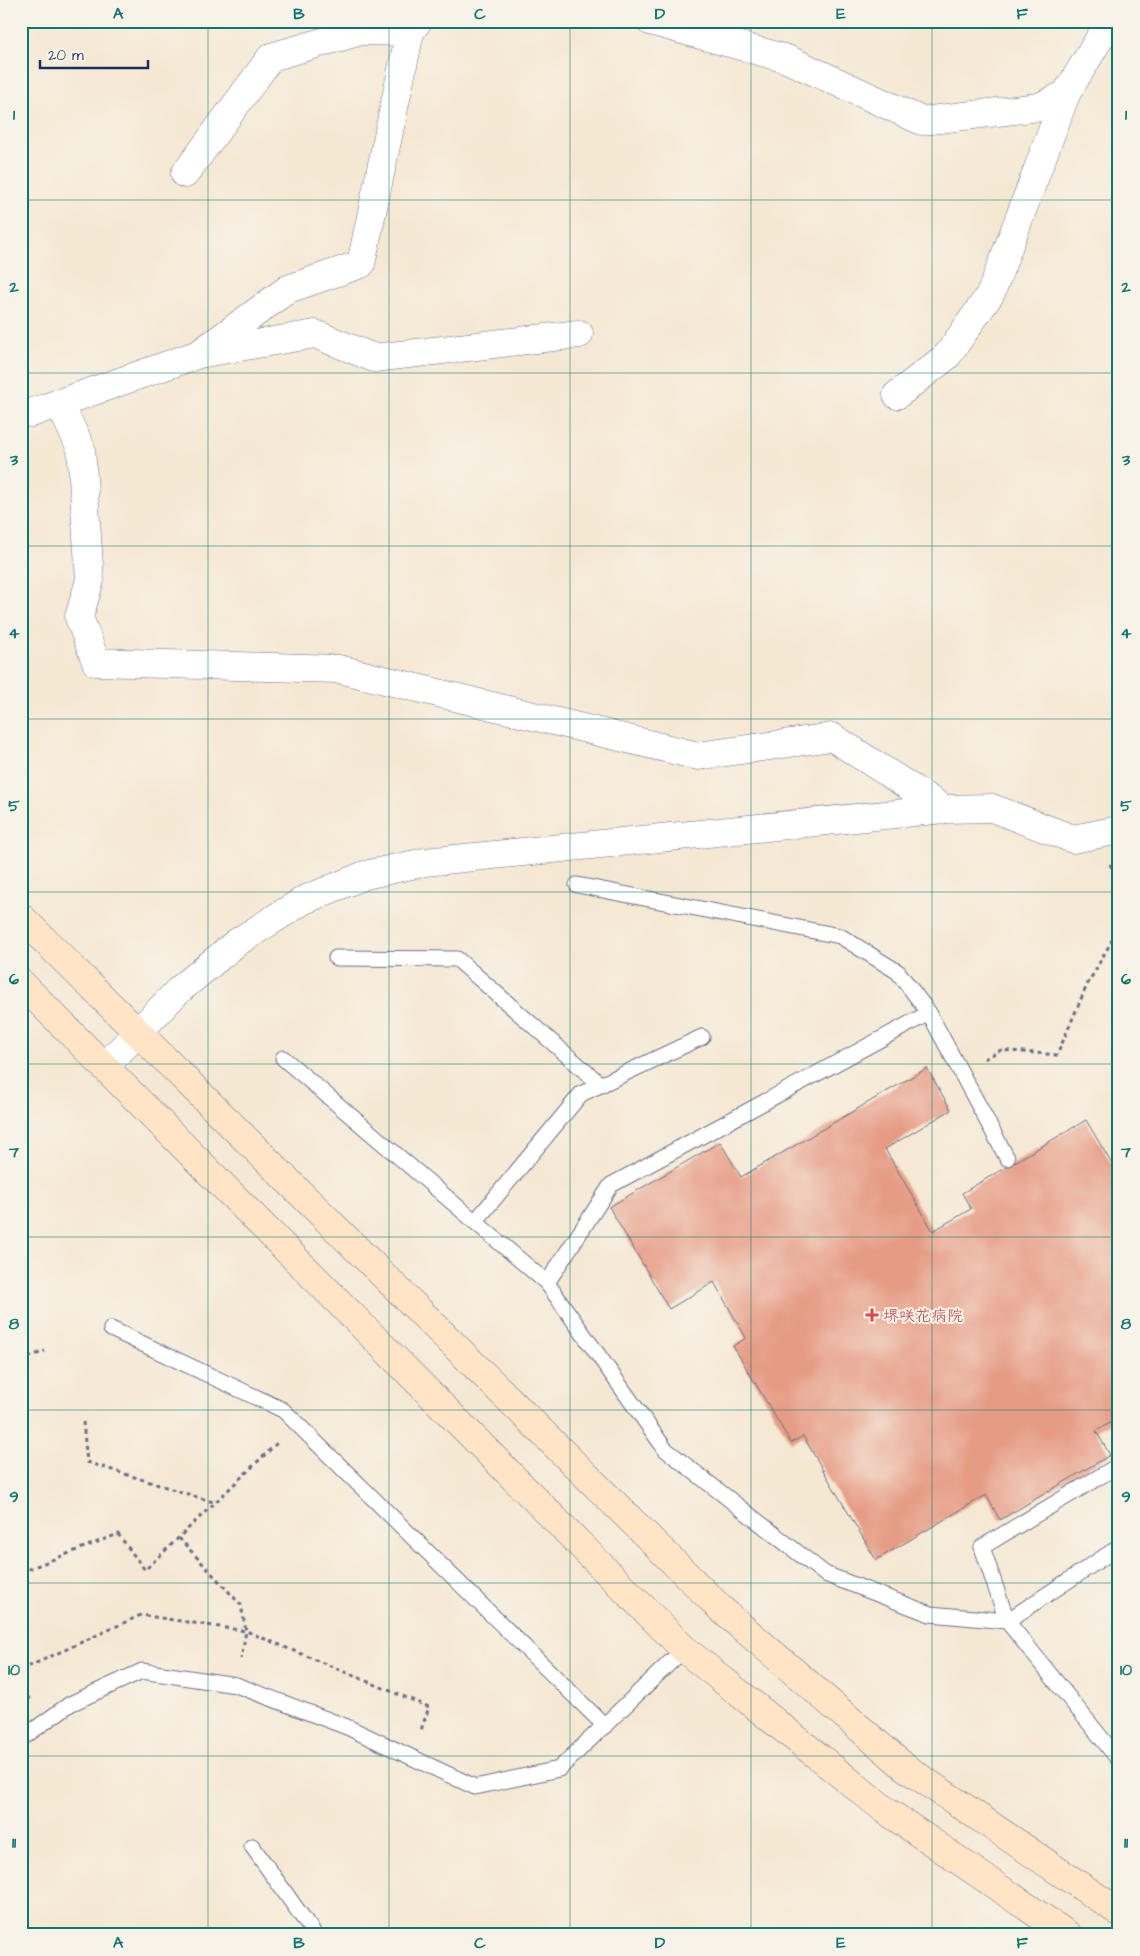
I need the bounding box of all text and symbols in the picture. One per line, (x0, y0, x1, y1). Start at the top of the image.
text: A (113, 3, 124, 25)
text: B (293, 3, 305, 25)
text: C (474, 3, 486, 25)
text: D (655, 3, 666, 25)
text: E (836, 3, 846, 25)
text: F (1016, 3, 1028, 25)
scale bar (40, 38, 148, 70)
text: 20 m (48, 45, 84, 66)
text: 1 (13, 104, 16, 126)
text: 1 (1125, 104, 1128, 126)
text: 2 (8, 276, 19, 298)
text: 2 (1120, 276, 1131, 298)
text: 3 (9, 449, 19, 471)
text: 3 (1121, 449, 1131, 471)
text: 4 (9, 622, 20, 644)
text: 4 (1121, 622, 1132, 644)
text: 5 (8, 795, 20, 817)
text: 5 (1120, 795, 1132, 817)
text: 6 (9, 968, 19, 990)
text: 6 (1121, 968, 1131, 990)
text: 7 (8, 1141, 19, 1163)
text: 7 (1120, 1141, 1131, 1163)
place label: 堺咲花病院 (883, 1305, 963, 1327)
marker: 堺咲花病院 (865, 1308, 879, 1322)
text: 8 (9, 1313, 20, 1335)
text: 8 (1121, 1313, 1132, 1335)
text: 9 (9, 1486, 19, 1508)
text: 9 (1121, 1486, 1131, 1508)
text: 10 (8, 1659, 20, 1681)
text: 10 (1120, 1659, 1132, 1681)
text: 11 (12, 1832, 17, 1854)
text: 11 (1124, 1832, 1129, 1854)
text: A (113, 1932, 124, 1954)
text: B (293, 1932, 305, 1954)
text: C (474, 1932, 486, 1954)
text: D (655, 1932, 666, 1954)
text: E (836, 1932, 846, 1954)
text: F (1016, 1932, 1028, 1954)

